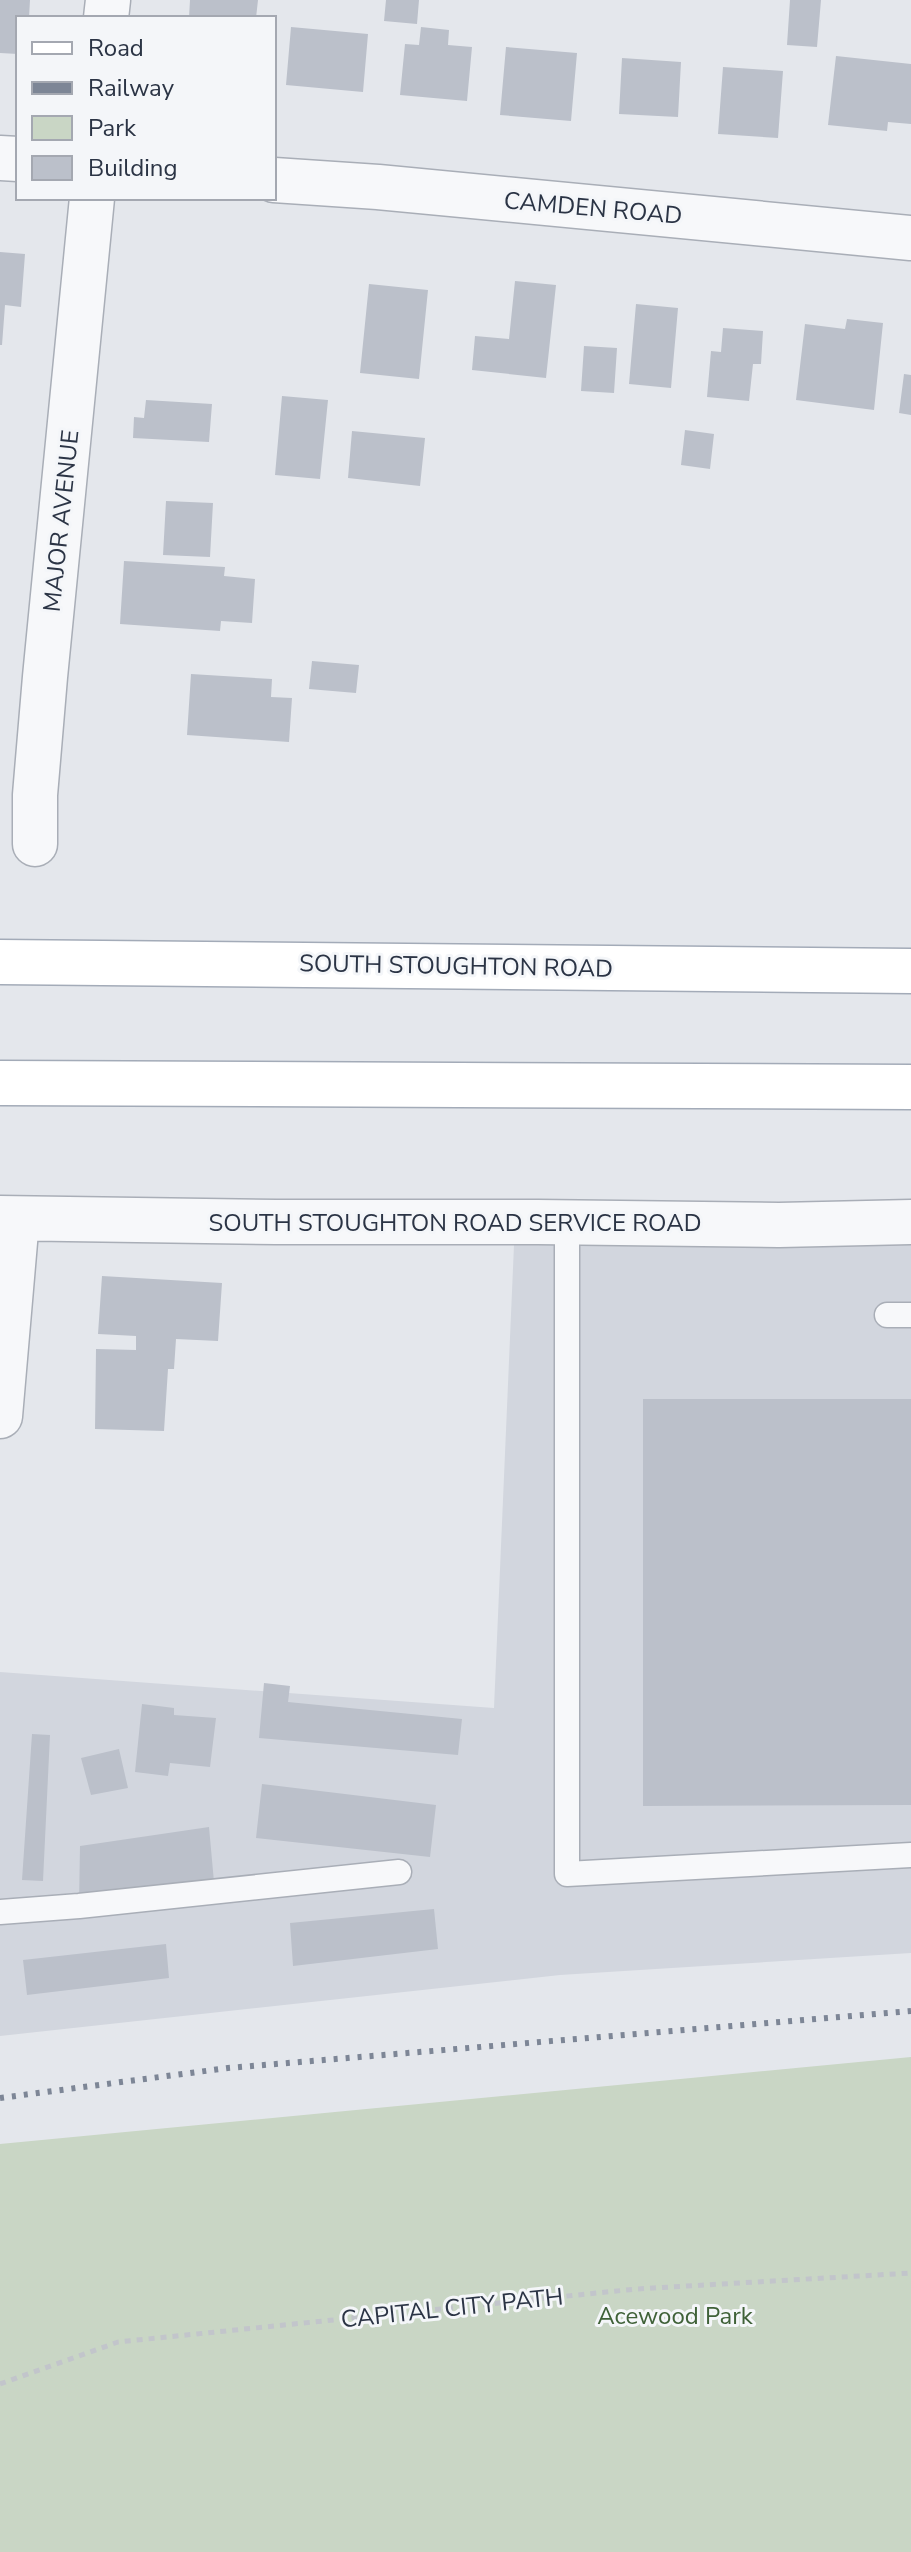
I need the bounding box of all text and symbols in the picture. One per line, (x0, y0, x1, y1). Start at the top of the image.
legend (16, 16, 276, 200)
text: Road (88, 32, 144, 64)
text: Railway (88, 72, 175, 104)
text: Park (88, 112, 137, 144)
text: Building (88, 152, 178, 184)
street label: CAMDEN ROAD (503, 184, 683, 232)
street label: MAJOR AVENUE (36, 428, 86, 614)
street label: SOUTH STOUGHTON ROAD (299, 947, 613, 985)
street label: SOUTH STOUGHTON ROAD SERVICE ROAD (208, 1207, 702, 1239)
street label: CAPITAL CITY PATH (339, 2280, 565, 2336)
park label: Acewood Park (597, 2300, 754, 2332)

